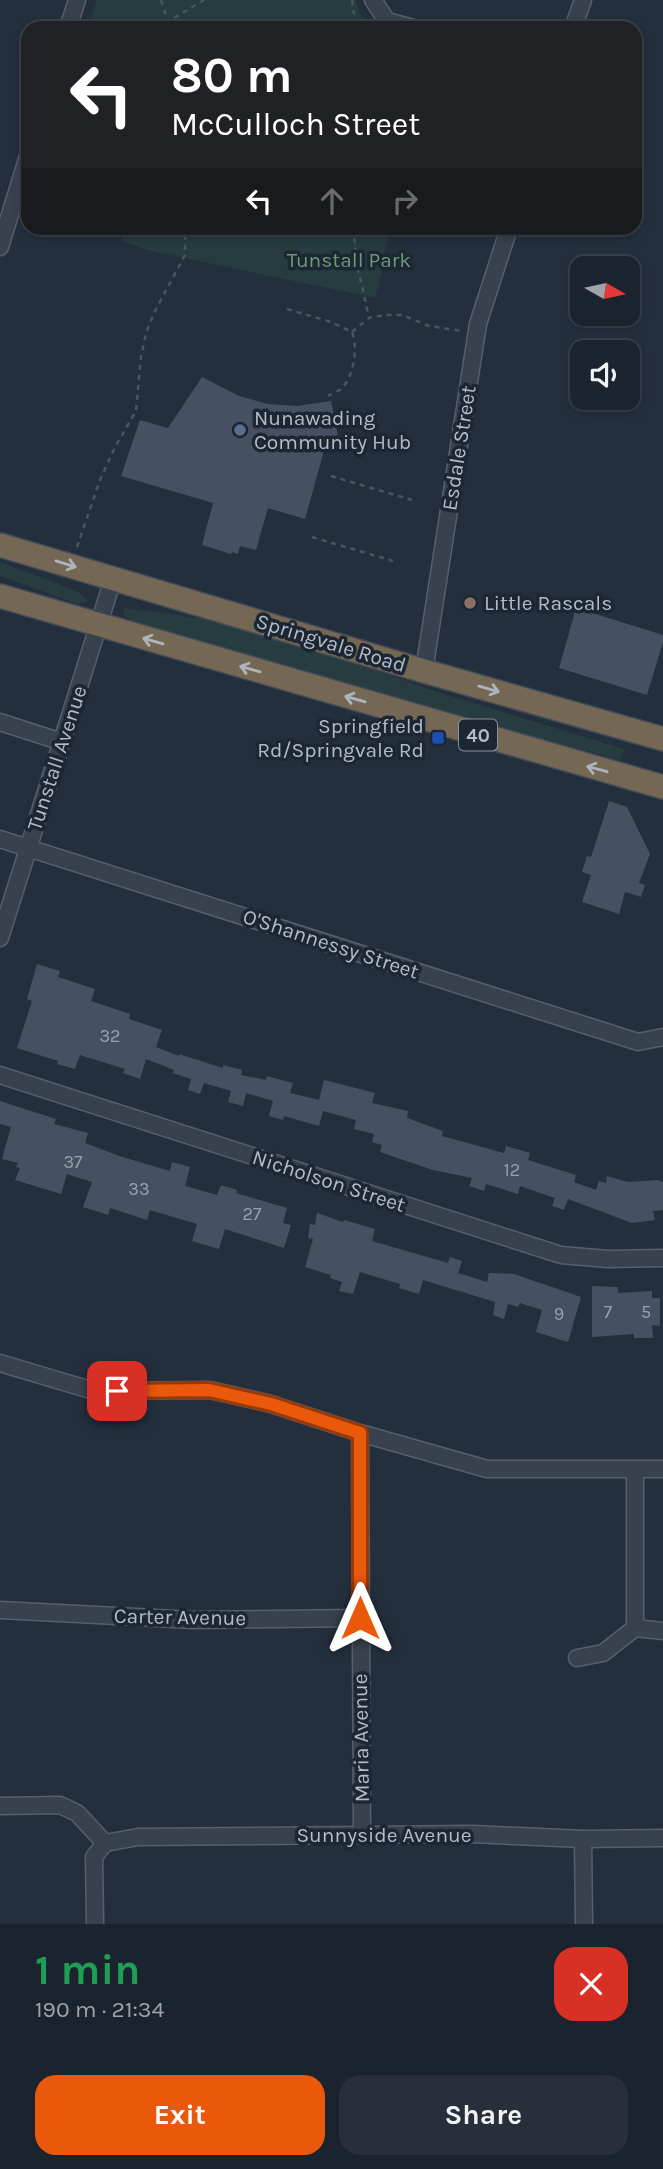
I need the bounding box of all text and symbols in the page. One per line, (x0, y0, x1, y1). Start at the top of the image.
text: 80 m (171, 47, 293, 104)
icon: left (56, 49, 147, 140)
text: McCulloch Street (171, 106, 420, 143)
icon: left (240, 182, 278, 220)
icon: ahead (313, 182, 351, 220)
icon: right (386, 182, 424, 220)
park label: Tunstall Park (287, 248, 411, 272)
north arrow (570, 256, 640, 326)
map controls (570, 256, 640, 410)
button: sound (570, 340, 640, 410)
street label: Esdale Street (437, 384, 481, 512)
place label: Nunawading Community Hub (254, 406, 411, 454)
marker: Nunawading Community Hub (232, 422, 248, 438)
one-way arrow (55, 559, 77, 572)
place label: Little Rascals (484, 591, 612, 615)
marker: Little Rascals (462, 595, 478, 611)
street label: Springvale Road (253, 609, 409, 677)
one-way arrow (142, 633, 164, 646)
one-way arrow (239, 661, 261, 674)
street label: Tunstall Avenue (22, 683, 92, 833)
one-way arrow (478, 684, 500, 697)
one-way arrow (344, 691, 366, 704)
place label: Springfield Rd/Springvale Rd (257, 714, 424, 762)
road number: 40 (459, 720, 497, 750)
marker: Springfield Rd/Springvale Rd (430, 730, 446, 746)
one-way arrow (586, 761, 608, 774)
street label: O'Shannessy Street (240, 904, 422, 984)
house number: 32 (99, 1025, 121, 1047)
street label: Nicholson Street (250, 1145, 409, 1217)
house number: 37 (63, 1151, 83, 1173)
house number: 12 (504, 1159, 520, 1181)
house number: 33 (128, 1178, 150, 1200)
house number: 27 (243, 1203, 262, 1225)
house number: 7 (604, 1301, 613, 1323)
house number: 5 (641, 1301, 651, 1323)
house number: 9 (554, 1303, 564, 1325)
pin (87, 1361, 147, 1421)
icon: arrive (98, 1372, 136, 1410)
position arrow (323, 1581, 397, 1655)
street label: Carter Avenue (114, 1604, 246, 1630)
street label: Maria Avenue (348, 1673, 374, 1803)
street label: Sunnyside Avenue (296, 1823, 472, 1847)
text: 1 min (35, 1945, 140, 1995)
button: close (554, 1947, 628, 2021)
text: 190 m · 21:34 (35, 1996, 164, 2023)
button: Exit (35, 2075, 325, 2155)
button: Share (339, 2075, 628, 2155)

